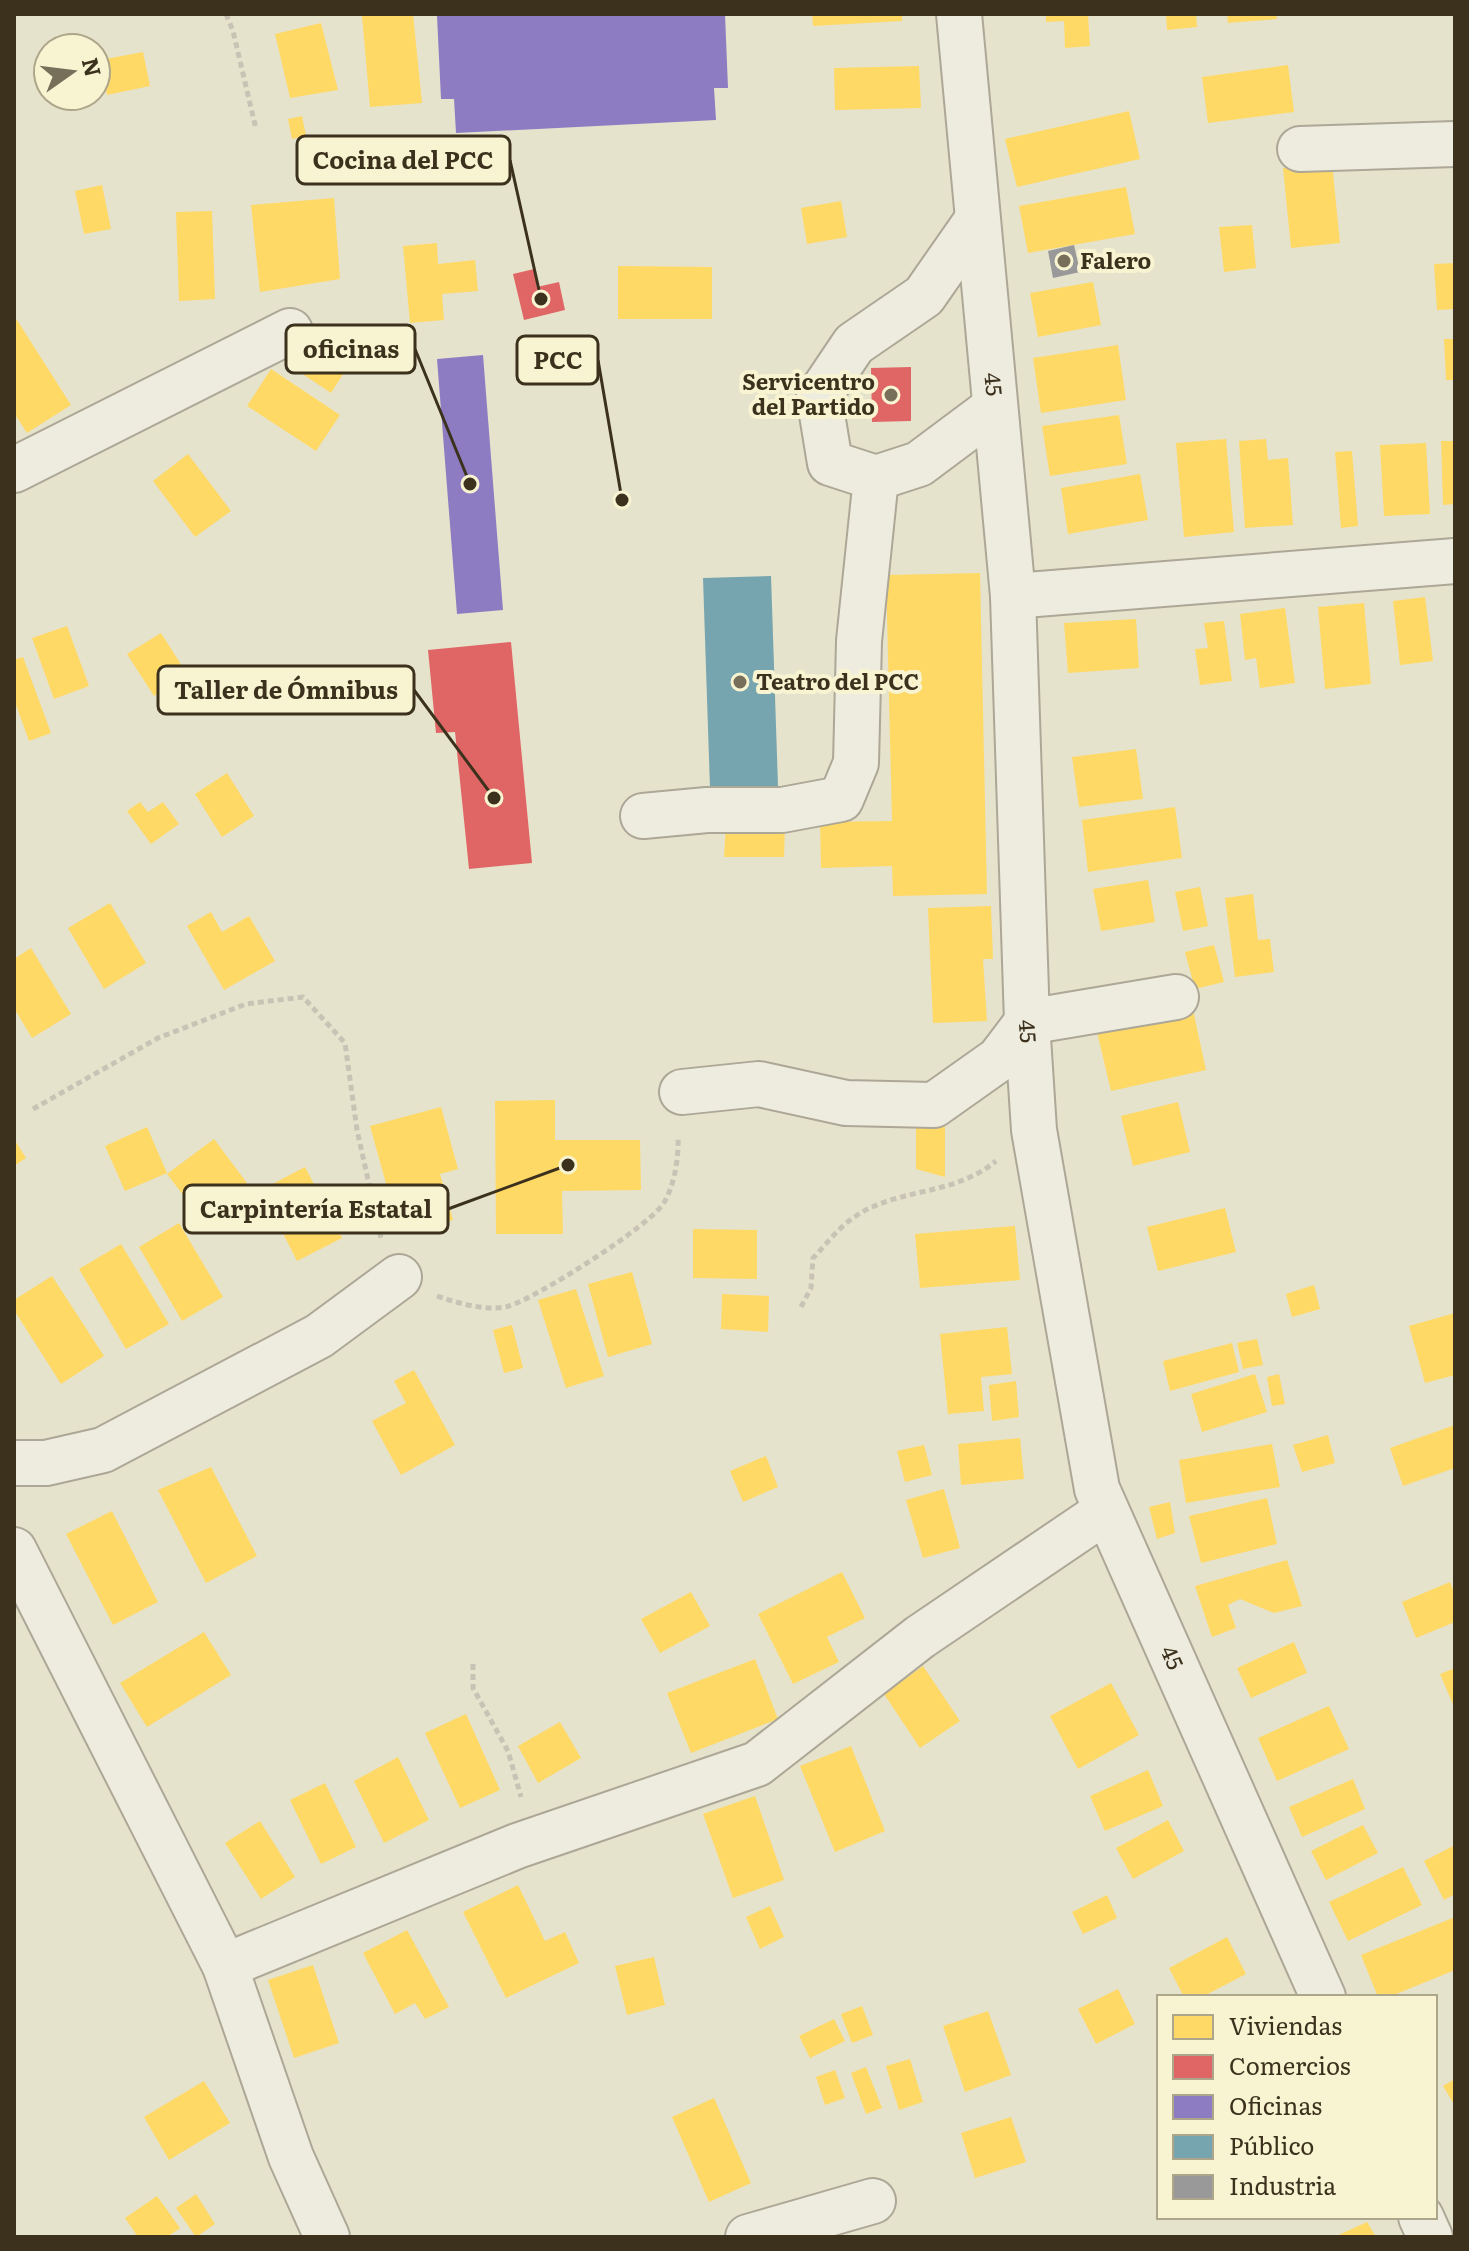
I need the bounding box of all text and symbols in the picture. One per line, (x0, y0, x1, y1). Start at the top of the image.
north arrow (32, 32, 112, 112)
text: N (75, 54, 111, 80)
callout: Cocina del PCC (297, 136, 510, 184)
text: Cocina del PCC (313, 141, 493, 176)
place label: Falero (1080, 243, 1151, 276)
marker: Falero (1055, 252, 1073, 270)
callout: oficinas (286, 325, 415, 373)
text: oficinas (303, 330, 399, 365)
callout: PCC (517, 336, 598, 384)
text: PCC (533, 341, 583, 376)
place label: Servicentro del Partido (742, 364, 875, 422)
street label: 45 (977, 371, 1012, 397)
marker: Servicentro del Partido (882, 386, 900, 404)
place label: Teatro del PCC (756, 664, 919, 697)
callout: Taller de Ómnibus (158, 666, 414, 714)
text: Taller de Ómnibus (174, 671, 398, 706)
marker: Teatro del PCC (731, 673, 749, 691)
street label: 45 (1012, 1018, 1046, 1044)
callout: Carpintería Estatal (184, 1185, 448, 1233)
text: Carpintería Estatal (200, 1190, 433, 1225)
street label: 45 (1154, 1640, 1193, 1674)
legend (1157, 1995, 1437, 2219)
text: Viviendas (1229, 2007, 1342, 2042)
text: Comercios (1229, 2047, 1351, 2082)
text: Oficinas (1229, 2087, 1322, 2122)
text: Público (1229, 2127, 1314, 2162)
text: Industria (1229, 2167, 1336, 2202)

